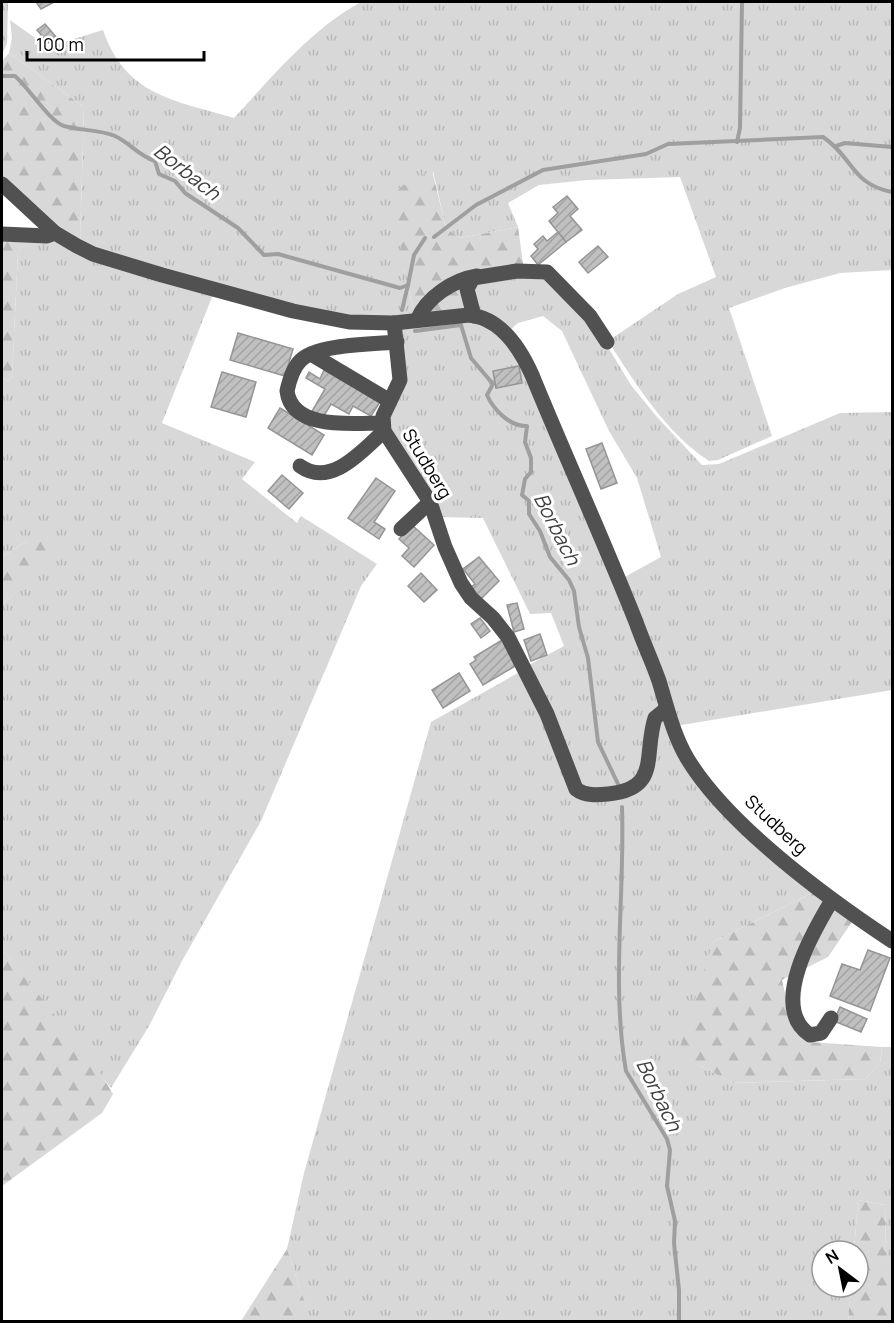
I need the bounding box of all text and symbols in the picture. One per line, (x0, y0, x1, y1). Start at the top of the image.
scale bar (27, 24, 204, 62)
text: 100 m (36, 32, 84, 56)
water label: Borbach (149, 137, 227, 207)
street label: Studberg (398, 424, 458, 503)
water label: Borbach (528, 488, 588, 570)
street label: Studberg (740, 789, 813, 860)
water label: Borbach (630, 1054, 689, 1136)
north arrow (810, 1239, 870, 1299)
text: N (821, 1244, 843, 1269)

